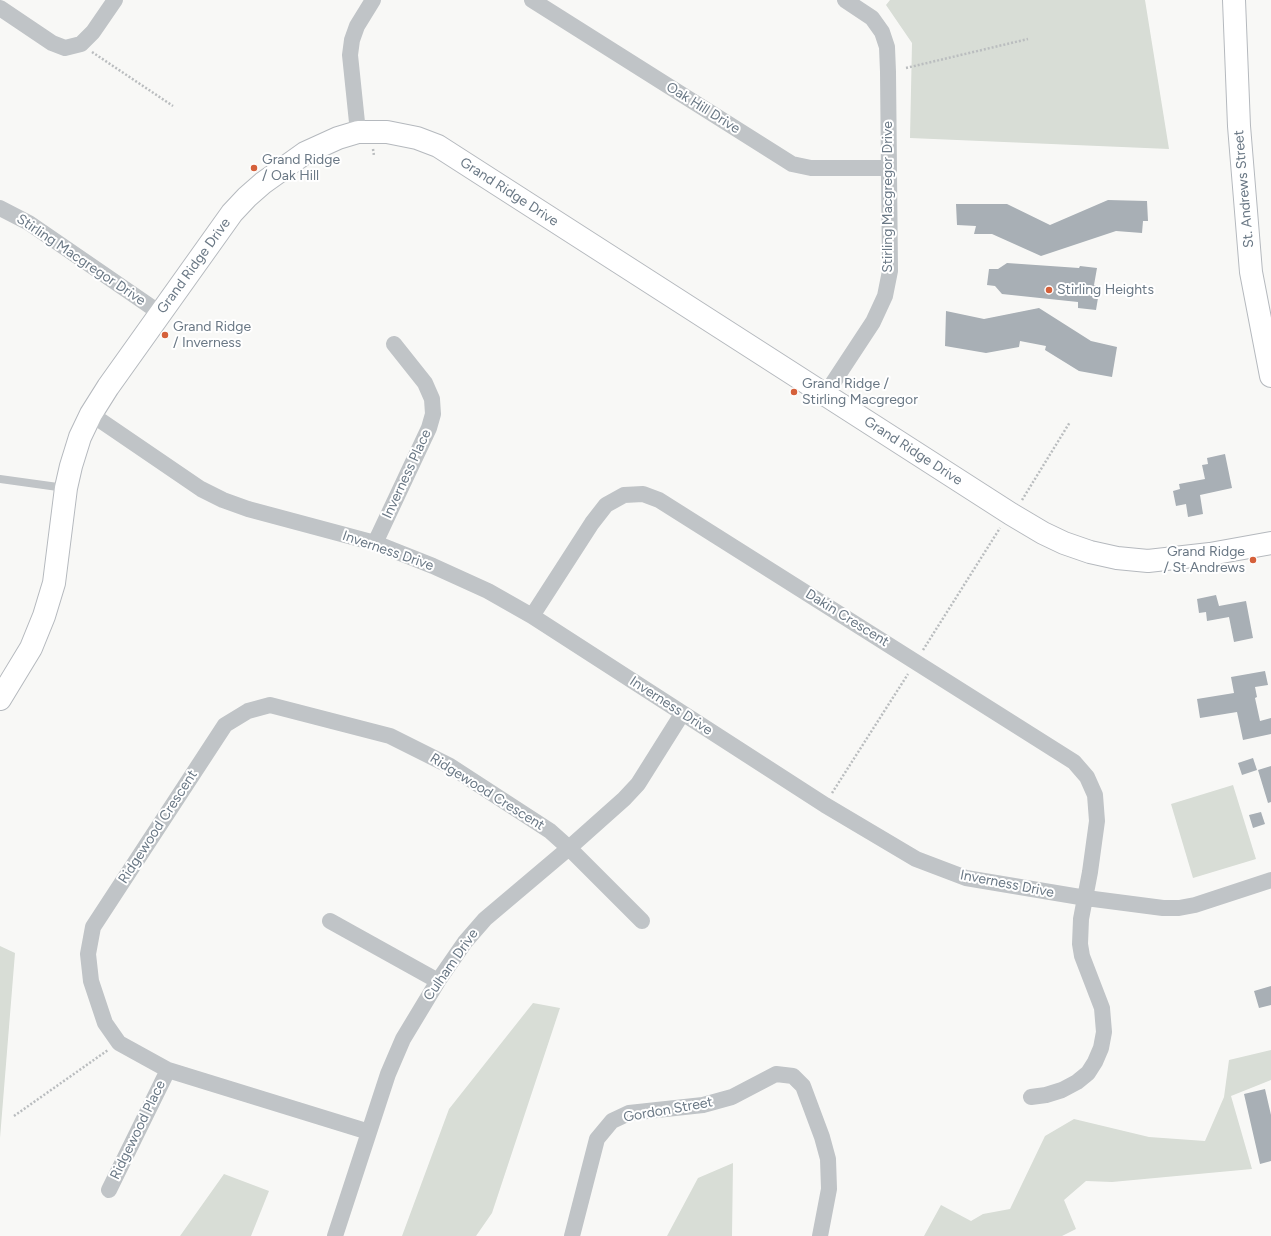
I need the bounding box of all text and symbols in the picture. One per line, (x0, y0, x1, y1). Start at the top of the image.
street label: Oak Hill Drive (663, 79, 743, 137)
street label: Stirling Macgregor Drive (880, 121, 896, 273)
street label: St. Andrews Street (1230, 129, 1258, 249)
place label: Grand Ridge / Oak Hill (262, 152, 340, 184)
street label: Grand Ridge Drive (457, 154, 561, 230)
marker: Grand Ridge / Oak Hill (249, 163, 259, 173)
street label: Stirling Macgregor Drive (13, 211, 149, 309)
street label: Grand Ridge Drive (154, 215, 234, 317)
place label: Stirling Heights (1057, 282, 1154, 298)
marker: Stirling Heights (1044, 285, 1054, 295)
place label: Grand Ridge / Inverness (173, 319, 251, 352)
marker: Grand Ridge / Inverness (160, 330, 170, 340)
place label: Grand Ridge / Stirling Macgregor (802, 376, 918, 408)
marker: Grand Ridge / Stirling Macgregor (789, 387, 799, 397)
street label: Grand Ridge Drive (861, 413, 965, 489)
street label: Inverness Place (379, 427, 435, 521)
street label: Inverness Drive (340, 528, 436, 574)
place label: Grand Ridge / St Andrews (1164, 544, 1245, 576)
marker: Grand Ridge / St Andrews (1248, 555, 1258, 565)
street label: Dakin Crescent (802, 586, 892, 650)
street label: Inverness Drive (626, 673, 716, 739)
street label: Ridgewood Crescent (427, 750, 547, 834)
street label: Ridgewood Crescent (115, 767, 201, 887)
street label: Inverness Drive (959, 867, 1055, 901)
street label: Culham Drive (420, 926, 482, 1004)
street label: Ridgewood Place (107, 1078, 169, 1182)
street label: Gordon Street (622, 1094, 714, 1126)

